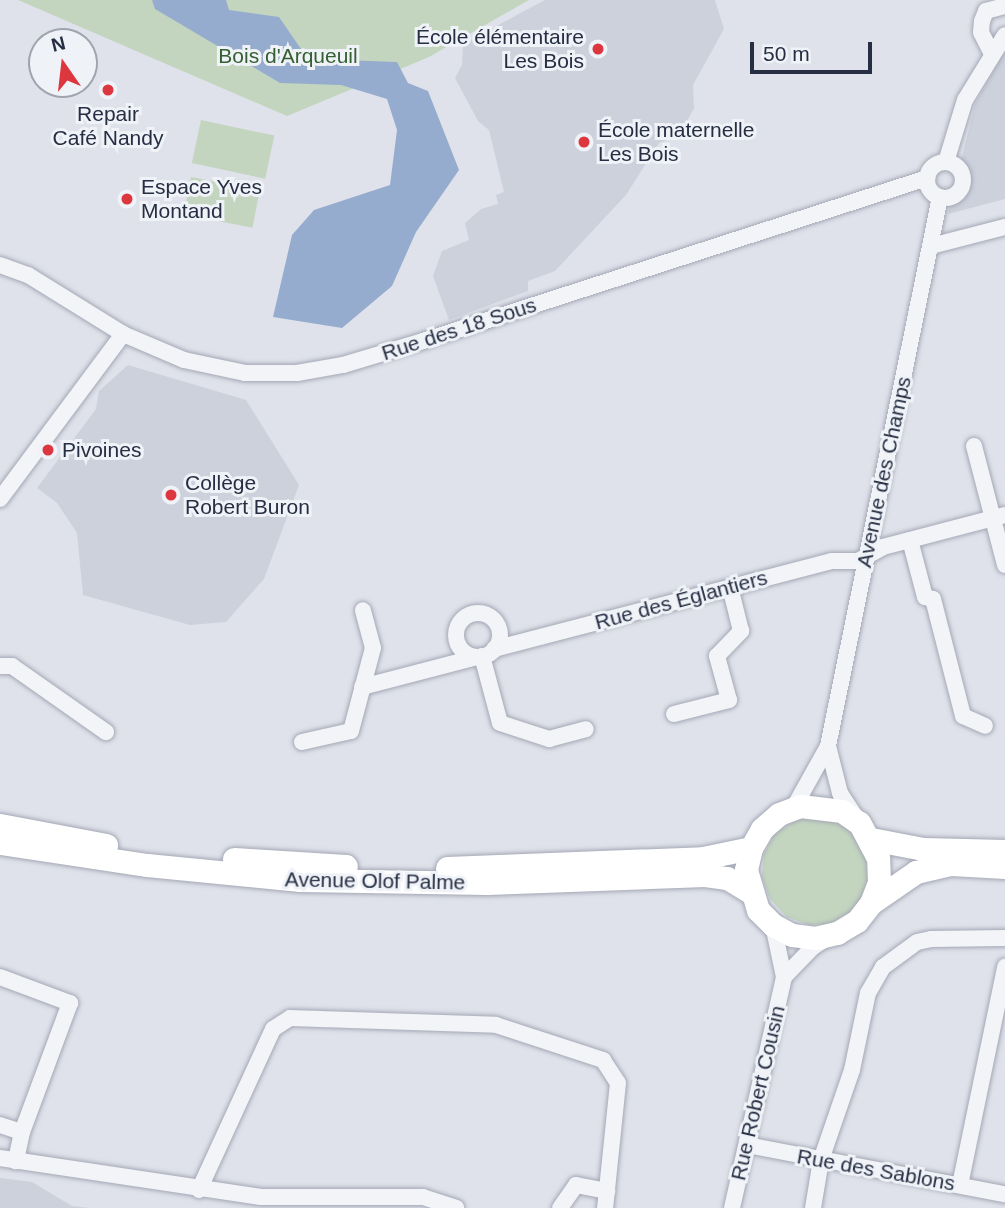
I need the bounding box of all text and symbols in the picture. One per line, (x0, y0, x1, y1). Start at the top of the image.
place label: École élémentaire Les Bois (416, 24, 584, 74)
north arrow (28, 28, 98, 98)
scale bar (753, 28, 876, 72)
text: N (49, 32, 67, 56)
marker: École élémentaire Les Bois (590, 41, 606, 57)
text: 50 m (763, 42, 810, 65)
park label: Bois d'Arqueuil (218, 43, 358, 69)
marker: Repair Café Nandy (100, 82, 116, 98)
place label: Repair Café Nandy (53, 101, 163, 151)
place label: École maternelle Les Bois (598, 117, 754, 167)
marker: École maternelle Les Bois (576, 134, 592, 150)
place label: Espace Yves Montand (141, 174, 262, 224)
marker: Espace Yves Montand (119, 191, 135, 207)
street label: Rue des 18 Sous (378, 292, 540, 366)
street label: Avenue des Champs (851, 374, 917, 570)
place label: Pivoines (62, 437, 141, 463)
marker: Pivoines (40, 442, 56, 458)
place label: Collège Robert Buron (185, 470, 310, 520)
marker: Collège Robert Buron (163, 487, 179, 503)
street label: Rue des Églantiers (592, 565, 770, 635)
street label: Avenue Olof Palme (285, 867, 465, 895)
street label: Rue Robert Cousin (726, 1003, 790, 1183)
street label: Rue des Sablons (795, 1144, 957, 1196)

